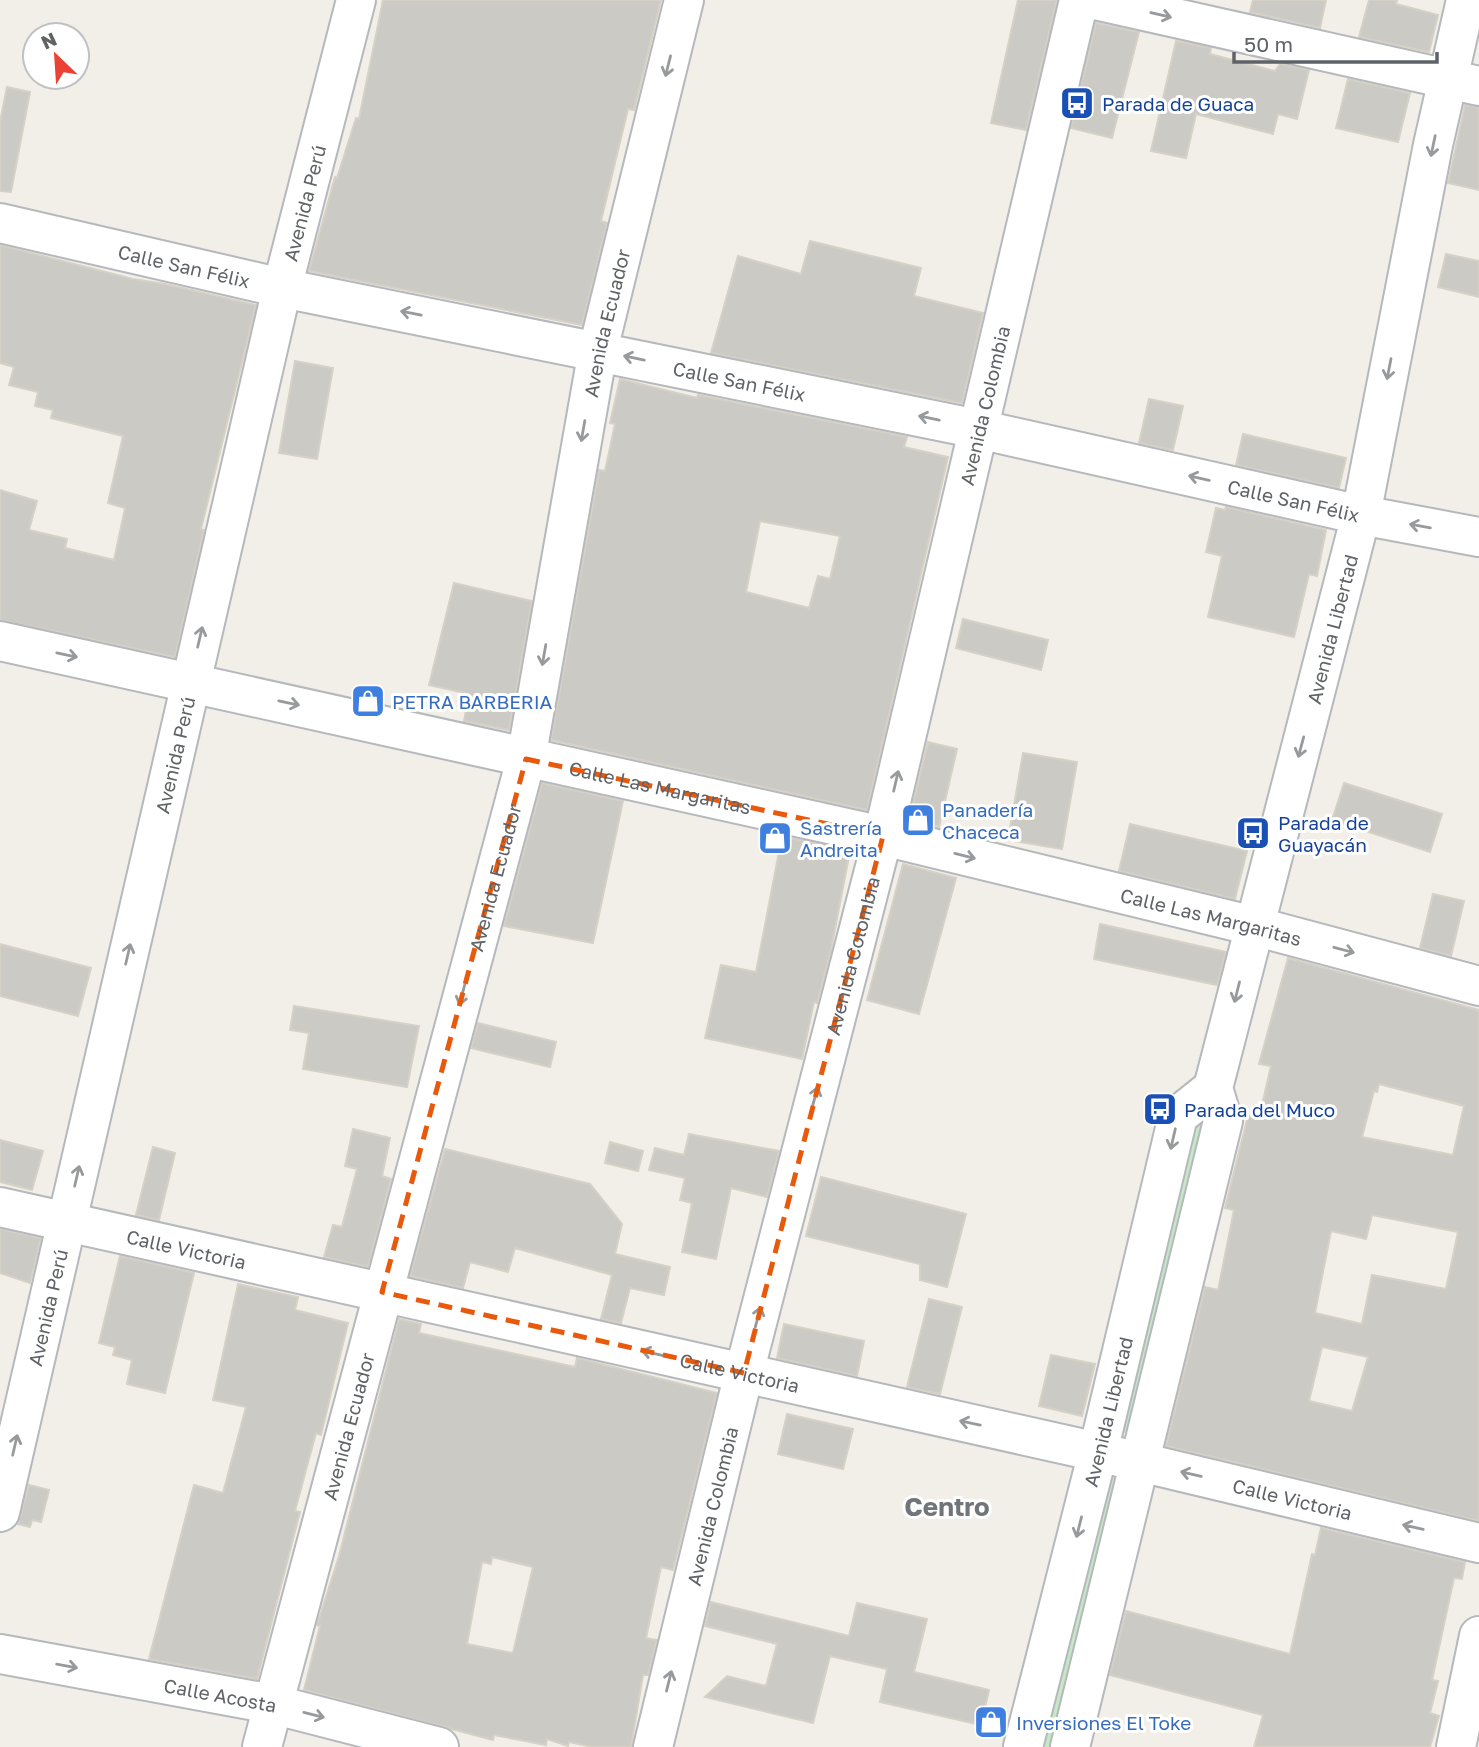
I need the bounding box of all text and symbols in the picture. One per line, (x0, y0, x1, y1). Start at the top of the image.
one-way arrow (1149, 9, 1172, 23)
north arrow (21, 21, 91, 91)
scale bar (1234, 21, 1437, 65)
text: N (37, 27, 60, 54)
text: 50 m (1244, 31, 1293, 57)
one-way arrow (661, 54, 674, 77)
bus stop icon: Parada de Guaca (1058, 84, 1096, 122)
place label: Parada de Guaca (1102, 92, 1254, 115)
one-way arrow (1425, 134, 1439, 157)
street label: Avenida Perú (278, 142, 330, 263)
street label: Calle San Félix (116, 239, 252, 292)
street label: Avenida Ecuador (578, 246, 634, 399)
one-way arrow (400, 306, 423, 320)
street label: Avenida Colombia (954, 323, 1014, 487)
one-way arrow (623, 350, 646, 364)
street label: Calle San Félix (671, 356, 808, 405)
one-way arrow (1382, 357, 1396, 380)
one-way arrow (918, 411, 941, 425)
one-way arrow (576, 419, 589, 442)
one-way arrow (1188, 471, 1211, 485)
street label: Calle San Félix (1225, 474, 1362, 526)
one-way arrow (1409, 519, 1432, 532)
street label: Avenida Libertad (1301, 552, 1362, 706)
one-way arrow (194, 626, 207, 649)
one-way arrow (537, 643, 550, 666)
one-way arrow (55, 649, 78, 663)
shop icon: PETRA BARBERIA (349, 682, 387, 720)
place label: PETRA BARBERIA (392, 690, 553, 713)
street label: Avenida Perú (150, 694, 199, 815)
one-way arrow (277, 697, 300, 711)
one-way arrow (1294, 735, 1307, 758)
street label: Calle Las Margaritas (567, 756, 753, 818)
one-way arrow (890, 770, 903, 793)
place label: Panadería Chaceca (942, 798, 1033, 843)
street label: Avenida Ecuador (464, 801, 525, 954)
shop icon: Panadería Chaceca (899, 801, 937, 839)
place label: Parada de Guayacán (1278, 811, 1369, 856)
bus stop icon: Parada de Guayacán (1234, 814, 1272, 852)
place label: Sastrería Andreita (800, 816, 882, 861)
shop icon: Sastrería Andreita (756, 819, 794, 857)
one-way arrow (953, 850, 976, 863)
street label: Avenida Colombia (820, 874, 884, 1037)
street label: Calle Las Margaritas (1118, 883, 1304, 950)
one-way arrow (121, 943, 135, 966)
one-way arrow (1332, 944, 1355, 957)
one-way arrow (1230, 980, 1243, 1003)
one-way arrow (455, 983, 468, 1006)
one-way arrow (809, 1086, 822, 1109)
bus stop icon: Parada del Muco (1141, 1090, 1179, 1128)
place label: Parada del Muco (1184, 1098, 1335, 1121)
one-way arrow (1165, 1127, 1179, 1150)
one-way arrow (71, 1165, 84, 1188)
street label: Calle Victoria (124, 1224, 248, 1273)
street label: Avenida Perú (23, 1247, 72, 1368)
one-way arrow (752, 1306, 765, 1329)
street label: Avenida Libertad (1078, 1334, 1137, 1489)
one-way arrow (641, 1345, 664, 1359)
street label: Calle Victoria (678, 1348, 802, 1397)
street label: Avenida Ecuador (317, 1350, 379, 1502)
one-way arrow (959, 1416, 982, 1430)
street label: Avenida Colombia (681, 1424, 742, 1588)
one-way arrow (9, 1434, 23, 1457)
one-way arrow (1180, 1467, 1203, 1480)
street label: Calle Victoria (1231, 1473, 1354, 1524)
district label: Centro (904, 1491, 990, 1522)
one-way arrow (1072, 1515, 1085, 1538)
one-way arrow (1402, 1520, 1425, 1533)
one-way arrow (55, 1660, 78, 1673)
one-way arrow (663, 1670, 676, 1693)
street label: Calle Acosta (162, 1673, 279, 1716)
shop icon: Inversiones El Toke (972, 1703, 1010, 1741)
one-way arrow (302, 1709, 325, 1722)
place label: Inversiones El Toke (1016, 1711, 1191, 1734)

